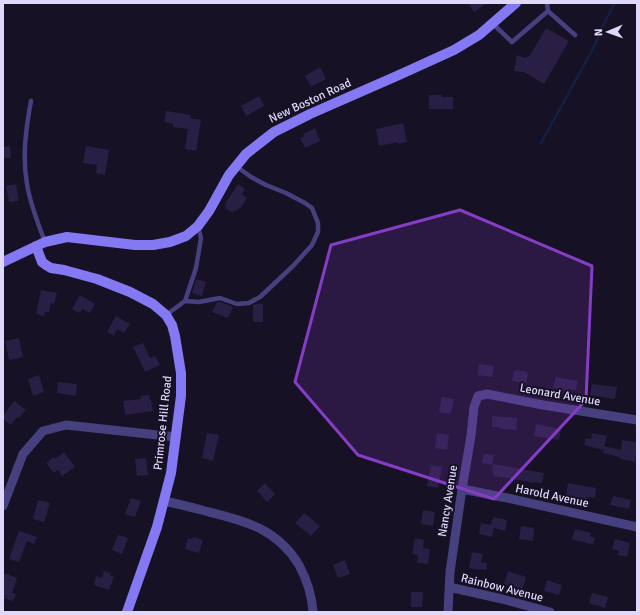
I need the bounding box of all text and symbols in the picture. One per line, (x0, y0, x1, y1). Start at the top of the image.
north arrow (588, 12, 628, 52)
text: N (592, 28, 605, 36)
street label: New Boston Road (266, 75, 354, 127)
street label: Primrose Hill Road (151, 375, 175, 471)
street label: Leonard Avenue (518, 381, 602, 409)
street label: Nancy Avenue (435, 464, 461, 538)
street label: Harold Avenue (514, 481, 590, 511)
street label: Rainbow Avenue (459, 571, 545, 605)

